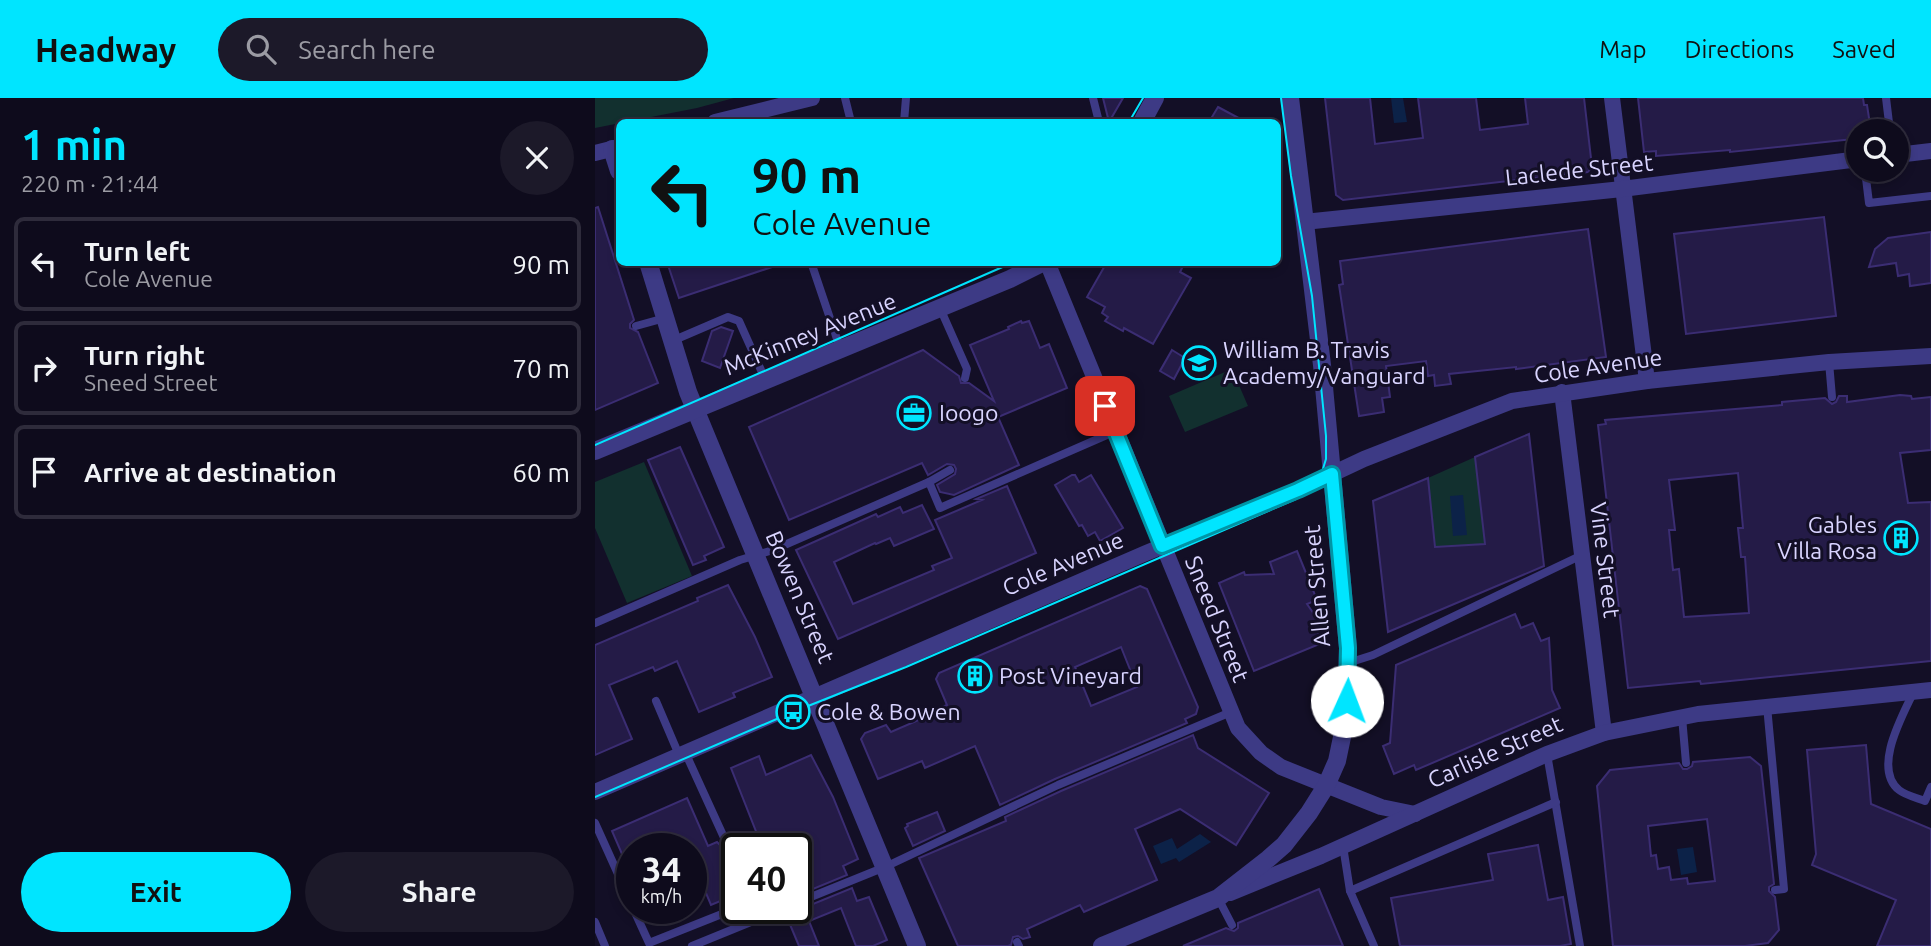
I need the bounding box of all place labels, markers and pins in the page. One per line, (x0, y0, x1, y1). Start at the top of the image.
place label: William B. Travis Academy/Vanguard (1223, 337, 1426, 388)
school or university icon: William B. Travis Academy/Vanguard (1180, 344, 1218, 382)
pin (1075, 376, 1135, 436)
office icon: Ioogo (895, 394, 933, 432)
place label: Ioogo (939, 400, 998, 425)
place label: Gables Villa Rosa (1777, 512, 1877, 563)
building icon: Gables Villa Rosa (1882, 519, 1920, 557)
building icon: Post Vineyard (956, 657, 994, 695)
place label: Post Vineyard (999, 663, 1142, 688)
bus stop icon: Cole & Bowen (774, 693, 812, 731)
place label: Cole & Bowen (817, 699, 961, 724)

